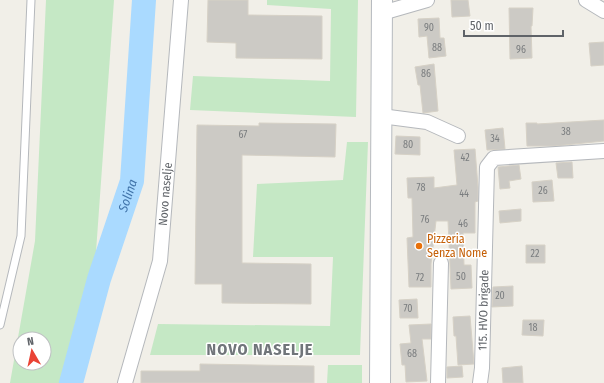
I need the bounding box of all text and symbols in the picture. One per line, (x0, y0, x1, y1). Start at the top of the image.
scale bar (464, 12, 563, 38)
text: 50 m (470, 19, 494, 33)
house number: 90 (424, 22, 434, 34)
house number: 88 (432, 42, 442, 54)
house number: 96 (516, 44, 526, 56)
house number: 86 (421, 68, 431, 80)
house number: 38 (561, 126, 571, 138)
house number: 67 (239, 129, 247, 141)
house number: 34 (490, 133, 500, 145)
house number: 80 (403, 139, 413, 151)
house number: 42 (460, 152, 470, 164)
street label: Novo naselje (156, 162, 175, 226)
water label: Solina (114, 177, 140, 214)
house number: 78 (417, 182, 425, 194)
house number: 26 (538, 185, 548, 197)
house number: 44 (459, 188, 469, 200)
house number: 76 (421, 214, 429, 226)
house number: 46 (458, 218, 468, 230)
place label: Pizzeria Senza Nome (427, 232, 487, 260)
marker: Pizzeria Senza Nome (414, 241, 424, 251)
house number: 22 (531, 248, 540, 260)
street label: 115. HVO brigade (475, 269, 491, 351)
house number: 50 (456, 271, 466, 283)
house number: 72 (416, 272, 425, 284)
house number: 20 (495, 290, 505, 302)
house number: 70 (403, 303, 413, 315)
house number: 18 (529, 322, 537, 334)
north arrow (12, 331, 52, 371)
text: N (26, 335, 35, 349)
district label: NOVO NASELJE (207, 340, 313, 359)
house number: 68 (407, 348, 417, 360)

